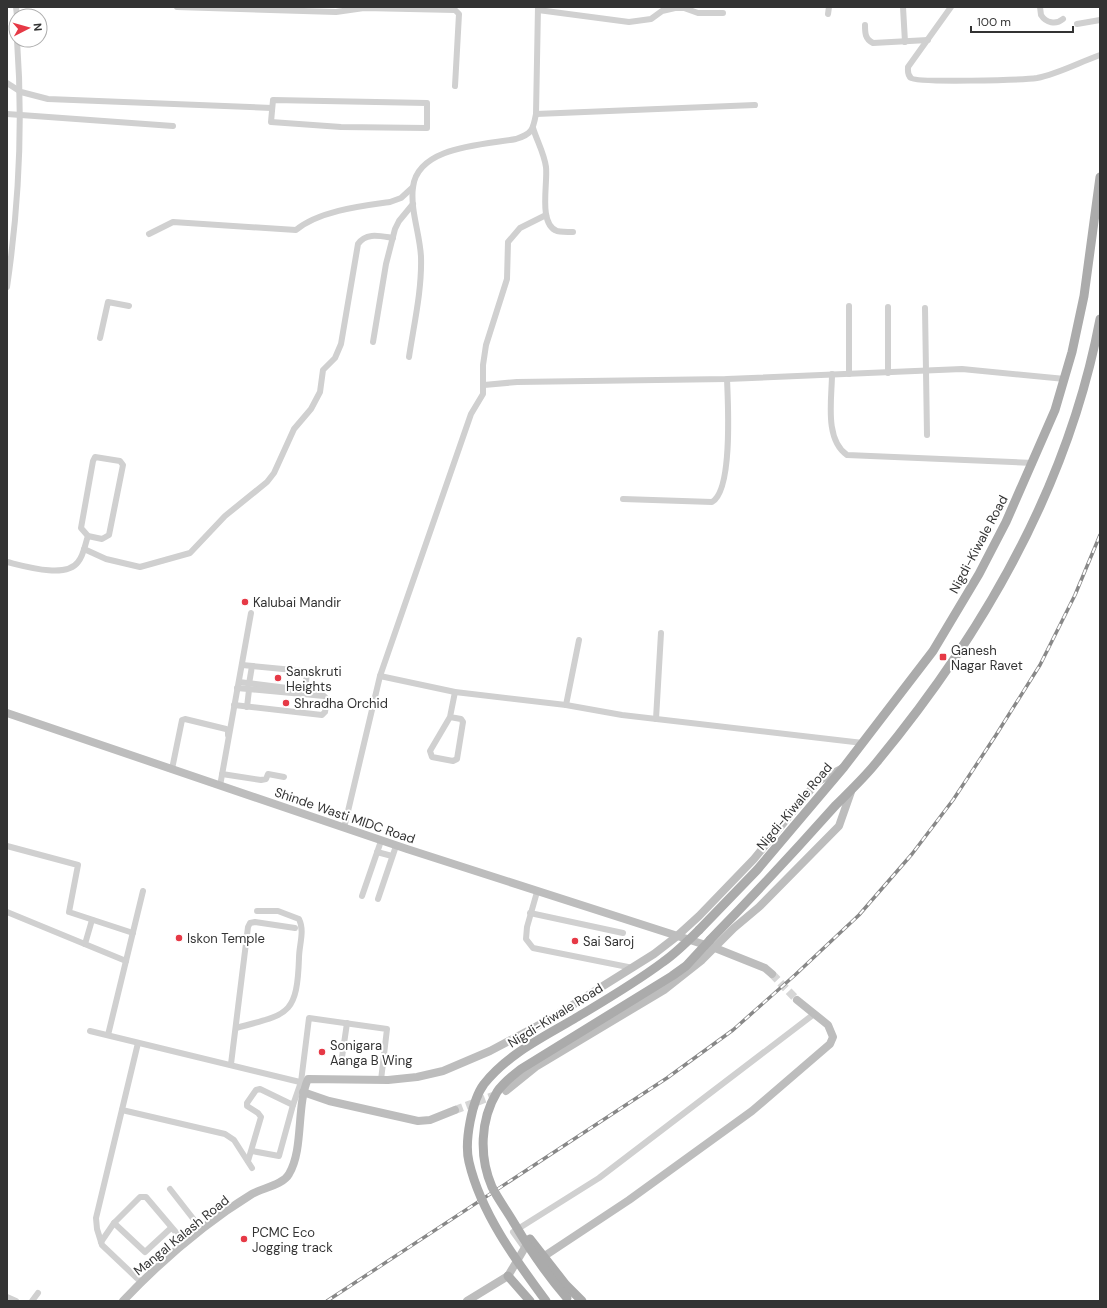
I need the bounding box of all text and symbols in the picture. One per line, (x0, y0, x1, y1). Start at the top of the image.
north arrow (8, 8, 48, 48)
scale bar (971, 8, 1073, 34)
text: 100 m (977, 14, 1011, 30)
text: N (31, 22, 45, 32)
street label: Nigdi-Kiwale Road (945, 492, 1012, 596)
place label: Kalubai Mandir (253, 594, 341, 611)
marker: Kalubai Mandir (240, 597, 250, 607)
place label: Ganesh Nagar Ravet (951, 642, 1023, 674)
marker: Ganesh Nagar Ravet (938, 652, 948, 662)
place label: Sanskruti Heights (286, 663, 342, 695)
marker: Sanskruti Heights (273, 673, 283, 683)
place label: Shradha Orchid (294, 695, 388, 712)
marker: Shradha Orchid (281, 698, 291, 708)
street label: Nigdi-Kiwale Road (753, 759, 836, 853)
street label: Shinde Wasti MIDC Road (272, 783, 417, 848)
place label: Iskon Temple (187, 930, 265, 947)
marker: Iskon Temple (174, 933, 184, 943)
place label: Sai Saroj (583, 933, 634, 950)
marker: Sai Saroj (570, 936, 580, 946)
street label: Nigdi-Kiwale Road (505, 979, 606, 1051)
place label: Sonigara Aanga B Wing (330, 1037, 412, 1069)
marker: Sonigara Aanga B Wing (317, 1047, 327, 1057)
street label: Mangal Kalash Road (130, 1192, 233, 1279)
place label: PCMC Eco Jogging track (252, 1224, 333, 1256)
marker: PCMC Eco Jogging track (239, 1234, 249, 1244)

